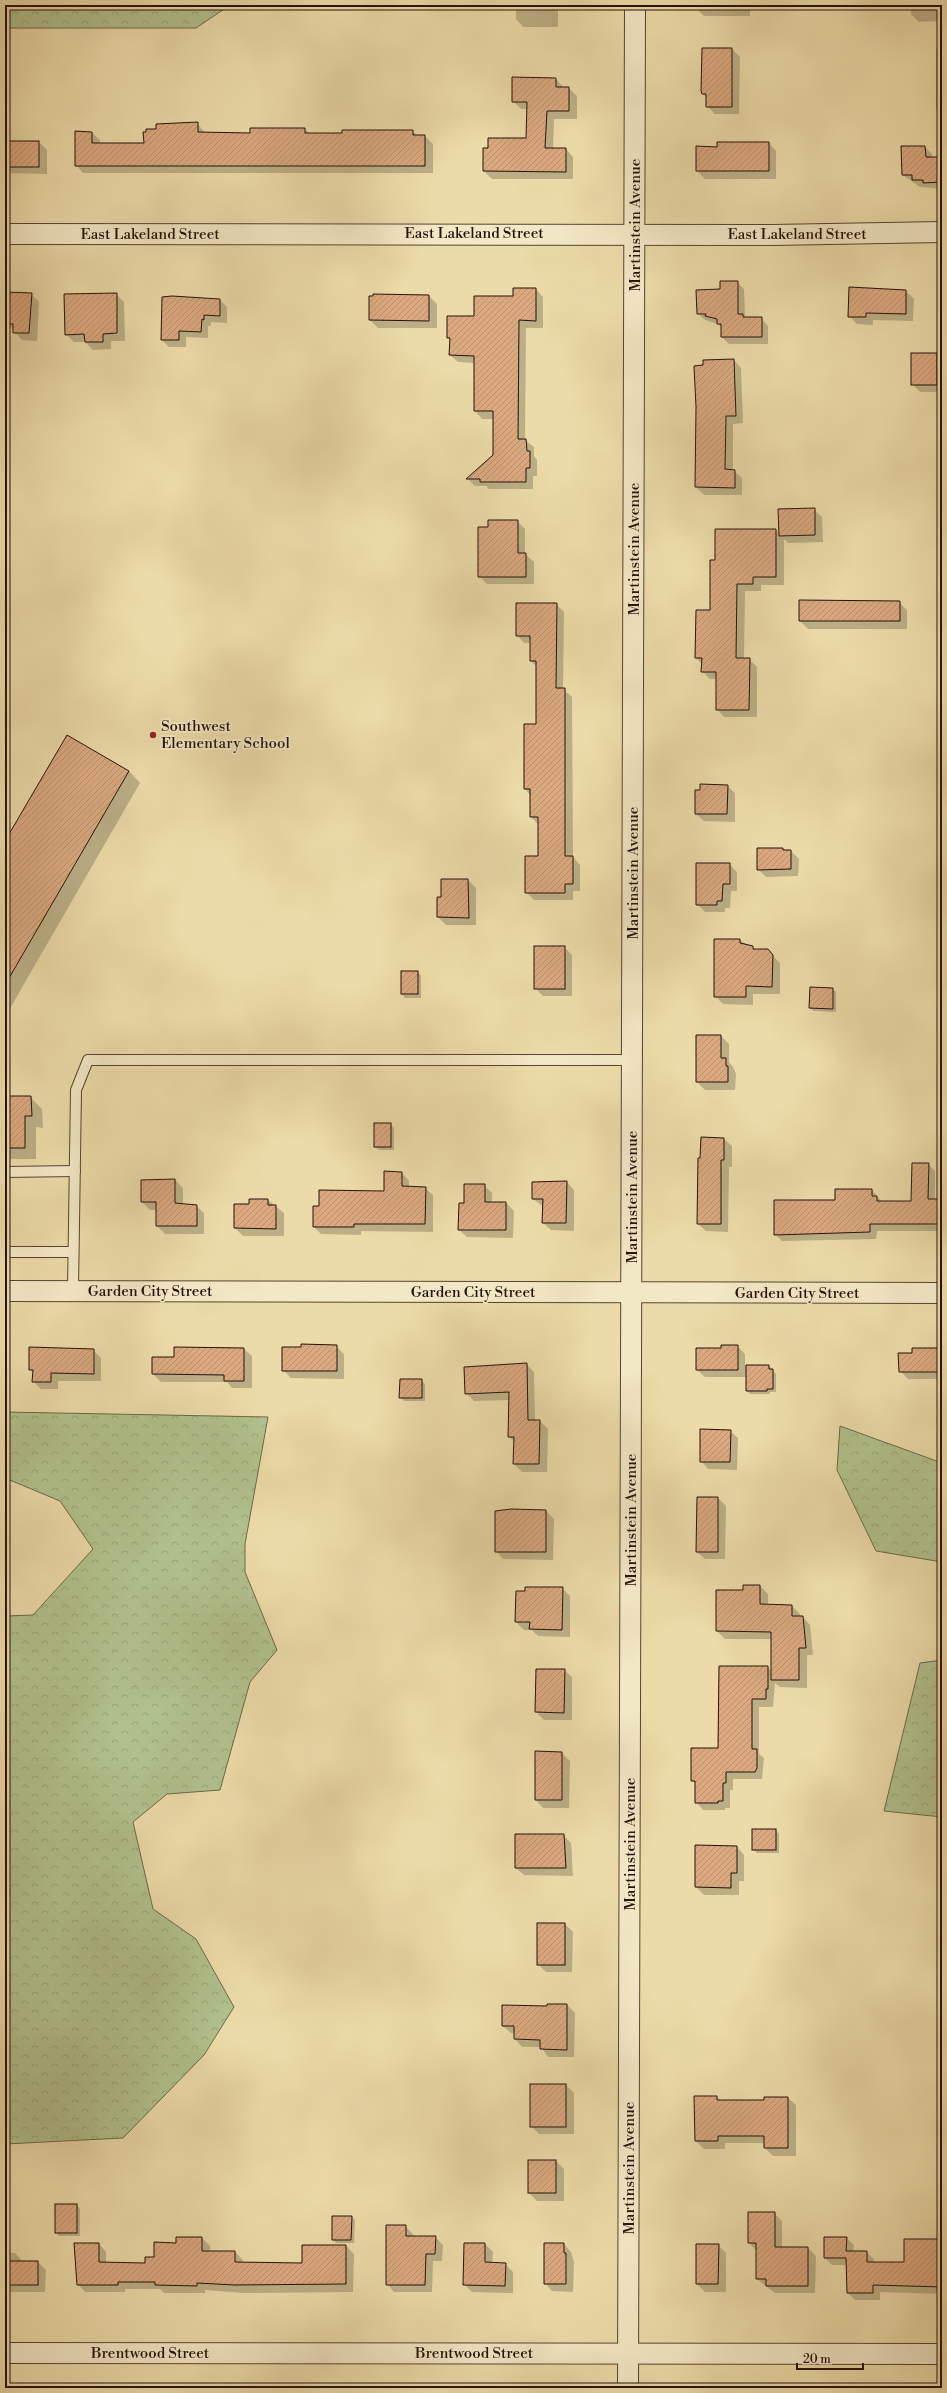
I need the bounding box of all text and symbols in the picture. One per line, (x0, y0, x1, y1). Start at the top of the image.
street label: Martinstein Avenue (626, 159, 645, 291)
street label: East Lakeland Street (404, 224, 544, 243)
street label: East Lakeland Street (80, 225, 220, 244)
street label: East Lakeland Street (727, 225, 867, 244)
street label: Martinstein Avenue (625, 483, 644, 615)
place label: Southwest Elementary School (161, 717, 290, 753)
marker: Southwest Elementary School (148, 730, 158, 740)
street label: Martinstein Avenue (624, 807, 643, 939)
street label: Martinstein Avenue (623, 1131, 642, 1263)
street label: Garden City Street (88, 1282, 213, 1301)
street label: Garden City Street (411, 1283, 536, 1302)
street label: Garden City Street (735, 1284, 860, 1303)
street label: Martinstein Avenue (622, 1454, 641, 1586)
street label: Martinstein Avenue (621, 1778, 640, 1910)
street label: Martinstein Avenue (620, 2102, 639, 2234)
street label: Brentwood Street (90, 2344, 210, 2363)
street label: Brentwood Street (414, 2344, 534, 2363)
scale bar (797, 2345, 863, 2371)
text: 20 m (803, 2352, 831, 2367)

